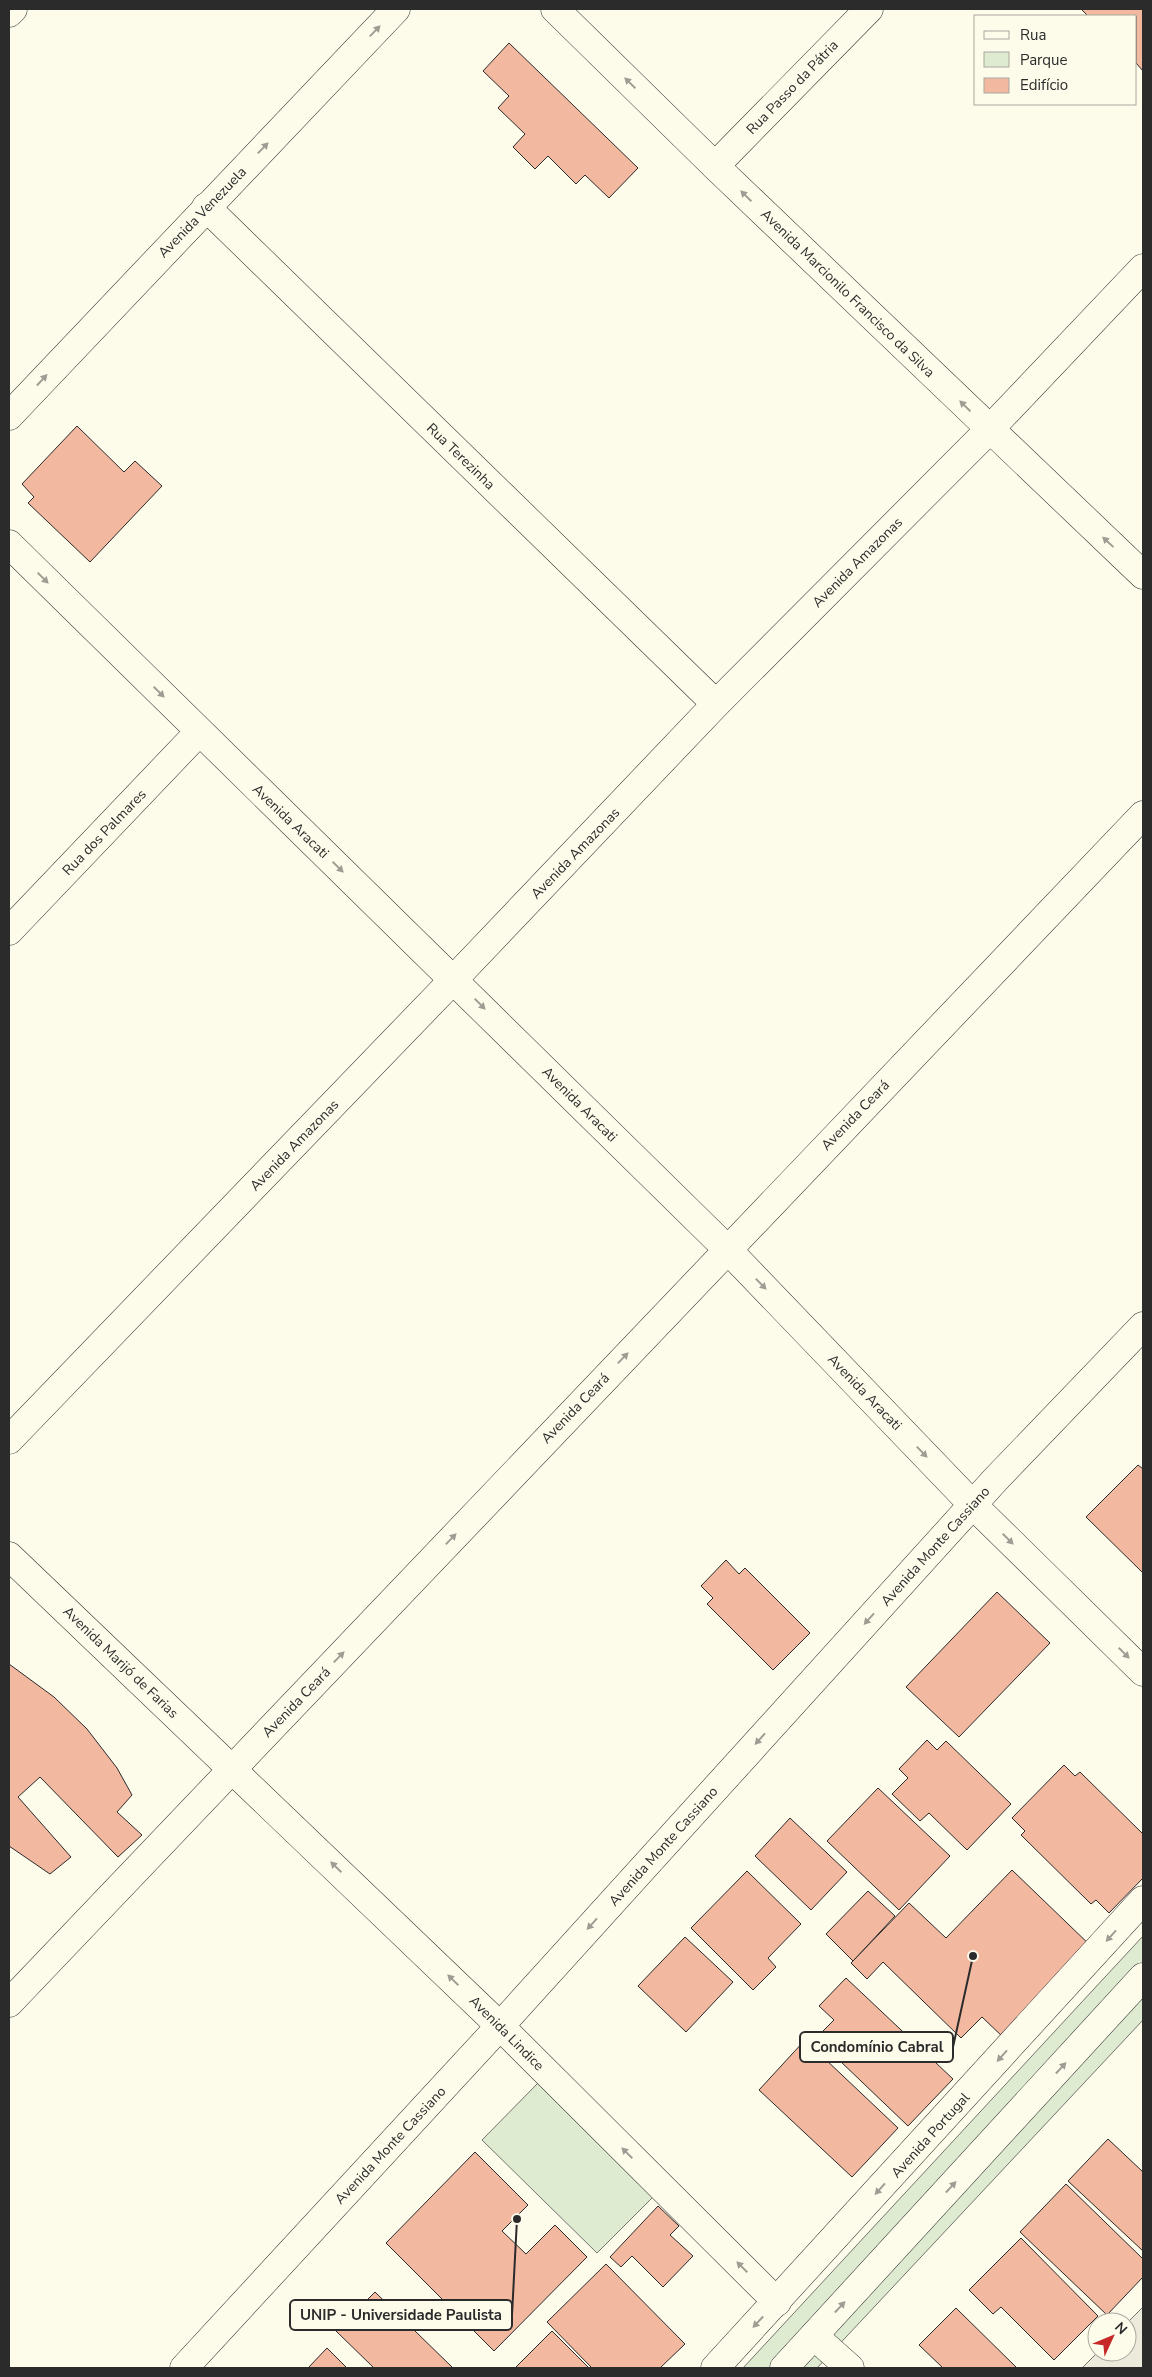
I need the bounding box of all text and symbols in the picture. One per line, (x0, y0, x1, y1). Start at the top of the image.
legend (974, 15, 1137, 105)
one-way arrow (369, 25, 381, 37)
text: Rua (1020, 25, 1046, 45)
street label: Rua Passo da Pátria (742, 36, 843, 139)
text: Parque (1020, 50, 1068, 70)
text: Edifício (1020, 75, 1068, 95)
one-way arrow (624, 77, 636, 89)
one-way arrow (257, 143, 269, 155)
street label: Avenida Venezuela (154, 163, 251, 262)
one-way arrow (741, 190, 753, 202)
street label: Avenida Marcionilo Francisco da Silva (757, 205, 939, 382)
one-way arrow (36, 375, 48, 387)
one-way arrow (959, 400, 971, 412)
street label: Rua Terezinha (422, 419, 499, 494)
street label: Avenida Amazonas (808, 513, 907, 612)
one-way arrow (1102, 536, 1114, 548)
one-way arrow (37, 572, 49, 584)
one-way arrow (153, 686, 165, 698)
street label: Avenida Aracati (248, 780, 333, 863)
street label: Rua dos Palmares (58, 785, 151, 880)
street label: Avenida Amazonas (527, 803, 624, 903)
one-way arrow (332, 861, 344, 873)
one-way arrow (474, 998, 486, 1010)
street label: Avenida Aracati (538, 1063, 621, 1146)
street label: Avenida Ceará (817, 1076, 894, 1155)
street label: Avenida Amazonas (246, 1095, 343, 1195)
one-way arrow (755, 1278, 767, 1290)
street label: Avenida Aracati (823, 1350, 906, 1435)
one-way arrow (617, 1353, 629, 1365)
street label: Avenida Ceará (537, 1369, 614, 1448)
one-way arrow (916, 1445, 928, 1457)
street label: Avenida Monte Cassiano (877, 1482, 994, 1610)
one-way arrow (1001, 1533, 1013, 1545)
one-way arrow (445, 1534, 457, 1546)
street label: Avenida Marijó de Farias (59, 1602, 183, 1723)
one-way arrow (863, 1612, 875, 1624)
one-way arrow (1117, 1647, 1129, 1659)
one-way arrow (333, 1651, 345, 1663)
street label: Avenida Ceará (258, 1663, 335, 1742)
one-way arrow (754, 1733, 766, 1745)
street label: Avenida Monte Cassiano (605, 1782, 722, 1910)
one-way arrow (330, 1861, 342, 1873)
one-way arrow (587, 1918, 598, 1931)
one-way arrow (1105, 1929, 1117, 1941)
one-way arrow (447, 1974, 459, 1986)
street label: Avenida Lindice (465, 1992, 548, 2075)
callout: Condomínio Cabral (800, 2032, 953, 2062)
text: Condomínio Cabral (811, 2037, 944, 2057)
one-way arrow (996, 2050, 1008, 2062)
one-way arrow (1055, 2062, 1067, 2074)
street label: Avenida Monte Cassiano (331, 2082, 450, 2208)
street label: Avenida Portugal (887, 2088, 974, 2182)
one-way arrow (621, 2147, 633, 2159)
one-way arrow (945, 2182, 957, 2194)
one-way arrow (874, 2183, 886, 2195)
one-way arrow (736, 2262, 748, 2274)
callout: UNIP - Universidade Paulista (290, 2300, 512, 2330)
one-way arrow (835, 2300, 846, 2313)
text: UNIP - Universidade Paulista (300, 2305, 502, 2325)
north arrow (1087, 2312, 1137, 2362)
one-way arrow (752, 2315, 764, 2327)
text: N (1111, 2318, 1131, 2339)

